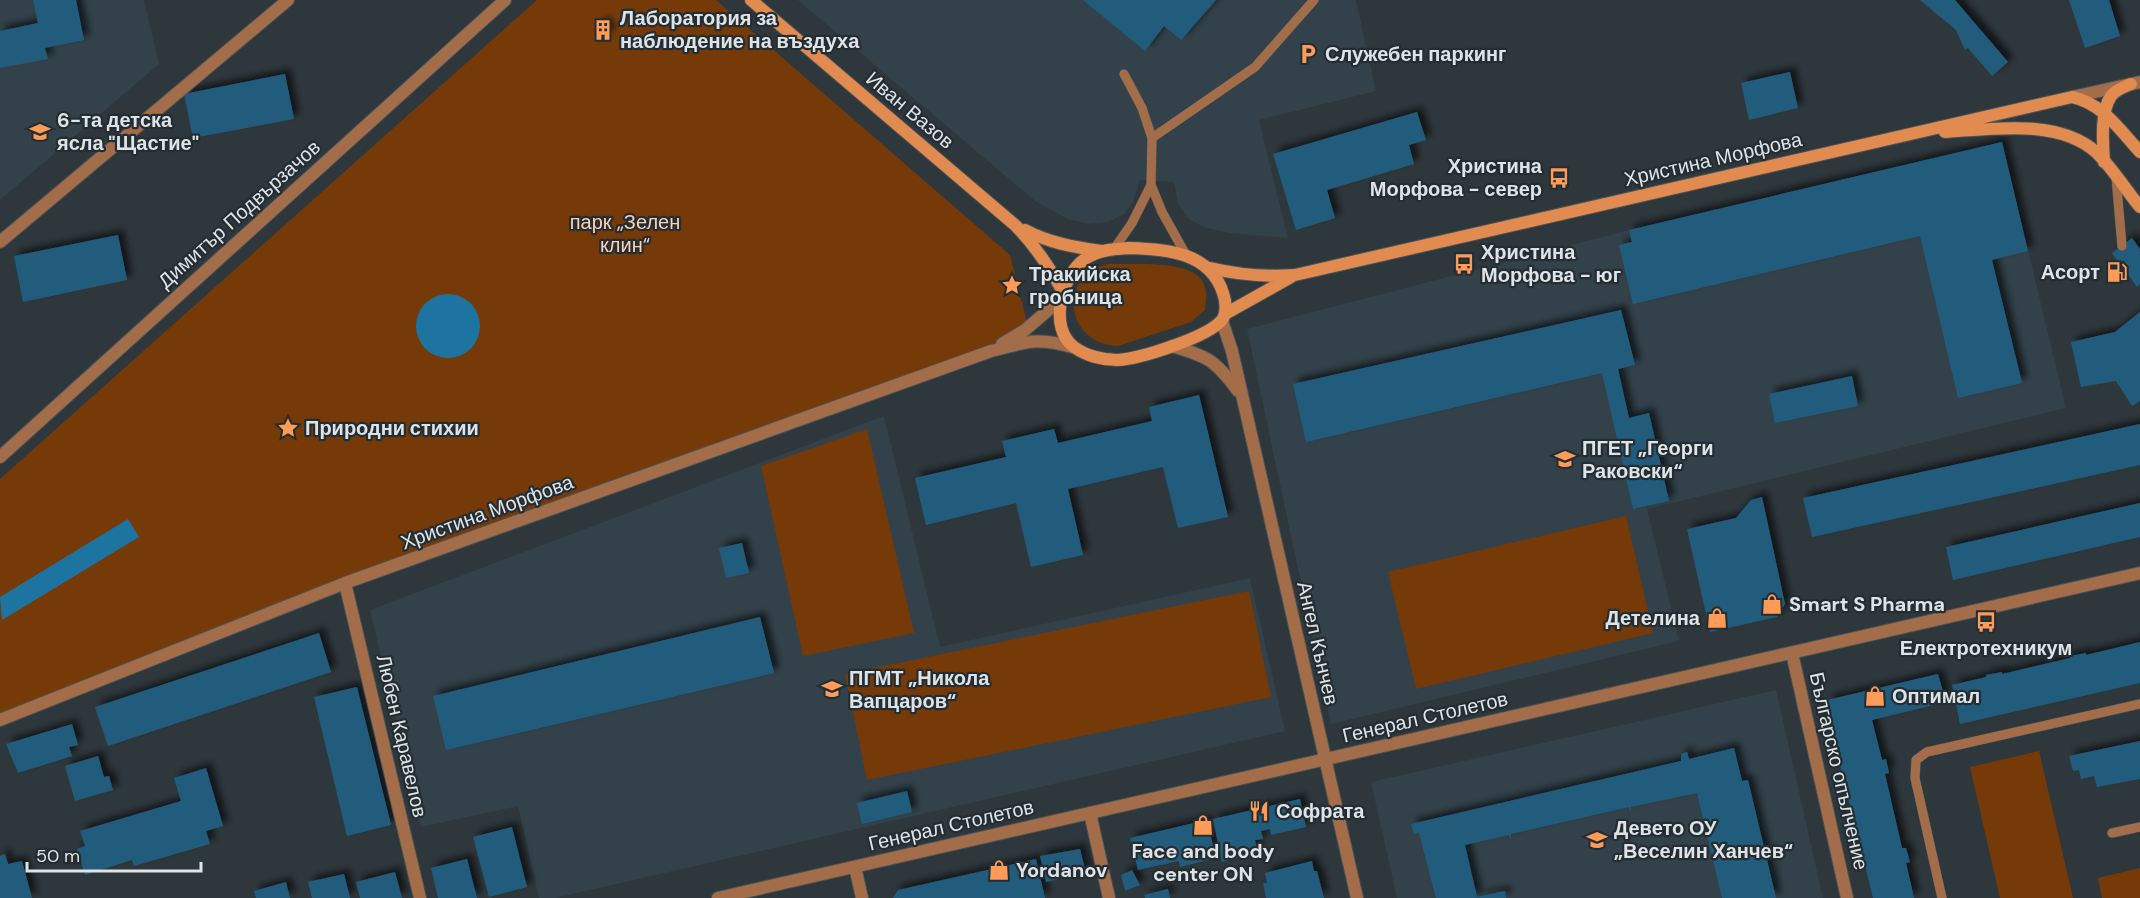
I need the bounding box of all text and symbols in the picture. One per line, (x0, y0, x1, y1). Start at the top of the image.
place label: Лаборатория за наблюдение на въздуха (620, 5, 860, 54)
building icon: Лаборатория за наблюдение на въздуха (591, 18, 615, 42)
place label: Служебен паркинг (1325, 41, 1506, 67)
parking icon: Служебен паркинг (1296, 42, 1320, 66)
street label: Иван Вазов (861, 66, 959, 154)
place label: 6-та детска ясла "Щастие" (56, 107, 199, 156)
school or university icon: 6-та детска ясла "Щастие" (28, 120, 52, 144)
street label: Христина Морфова (1622, 126, 1805, 192)
street label: Димитър Подвързачов (152, 134, 326, 294)
place label: Христина Морфова - север (1370, 153, 1543, 202)
bus stop icon: Христина Морфова - север (1547, 166, 1571, 190)
park label: парк „Зелен клин“ (570, 209, 680, 258)
place label: Христина Морфова - юг (1481, 239, 1621, 288)
bus stop icon: Христина Морфова - юг (1452, 252, 1476, 276)
place label: Асорт (2041, 259, 2100, 285)
fuel station icon: Асорт (2105, 260, 2129, 284)
place label: Тракийска гробница (1029, 261, 1132, 310)
place icon: Тракийска гробница (1000, 273, 1024, 297)
place label: Природни стихии (305, 415, 479, 441)
place icon: Природни стихии (276, 416, 300, 440)
place label: ПГЕТ „Георги Раковски“ (1582, 435, 1714, 484)
school or university icon: ПГЕТ „Георги Раковски“ (1553, 447, 1577, 471)
street label: Христина Морфова (397, 468, 578, 555)
street label: Ангел Кънчев (1291, 579, 1345, 707)
place label: Smart S Pharma (1789, 591, 1945, 617)
shop icon: Smart S Pharma (1760, 592, 1784, 616)
place label: Детелина (1606, 605, 1701, 631)
shop icon: Детелина (1705, 606, 1729, 630)
bus stop icon: Електротехникум (1974, 610, 1998, 634)
place label: Електротехникум (1900, 635, 2072, 661)
street label: Любен Каравелов (371, 652, 433, 820)
place label: ПГМТ „Никола Вапцаров“ (849, 665, 990, 714)
street label: Българско опълчение (1804, 669, 1874, 873)
school or university icon: ПГМТ „Никола Вапцаров“ (820, 677, 844, 701)
place label: Оптимал (1892, 683, 1980, 709)
shop icon: Оптимал (1863, 684, 1887, 708)
street label: Генерал Столетов (1340, 685, 1510, 749)
street label: Генерал Столетов (866, 793, 1036, 857)
place label: Софрата (1276, 798, 1365, 824)
restaurant icon: Софрата (1247, 799, 1271, 823)
shop icon: Face and body center ON (1191, 813, 1215, 837)
place label: Девето ОУ „Веселин Ханчев“ (1614, 815, 1793, 864)
school or university icon: Девето ОУ „Веселин Ханчев“ (1585, 828, 1609, 852)
scale bar (27, 835, 201, 873)
place label: Face and body center ON (1131, 838, 1275, 887)
text: 50 m (36, 844, 80, 868)
place label: Yordanov (1016, 857, 1107, 883)
shop icon: Yordanov (987, 858, 1011, 882)

